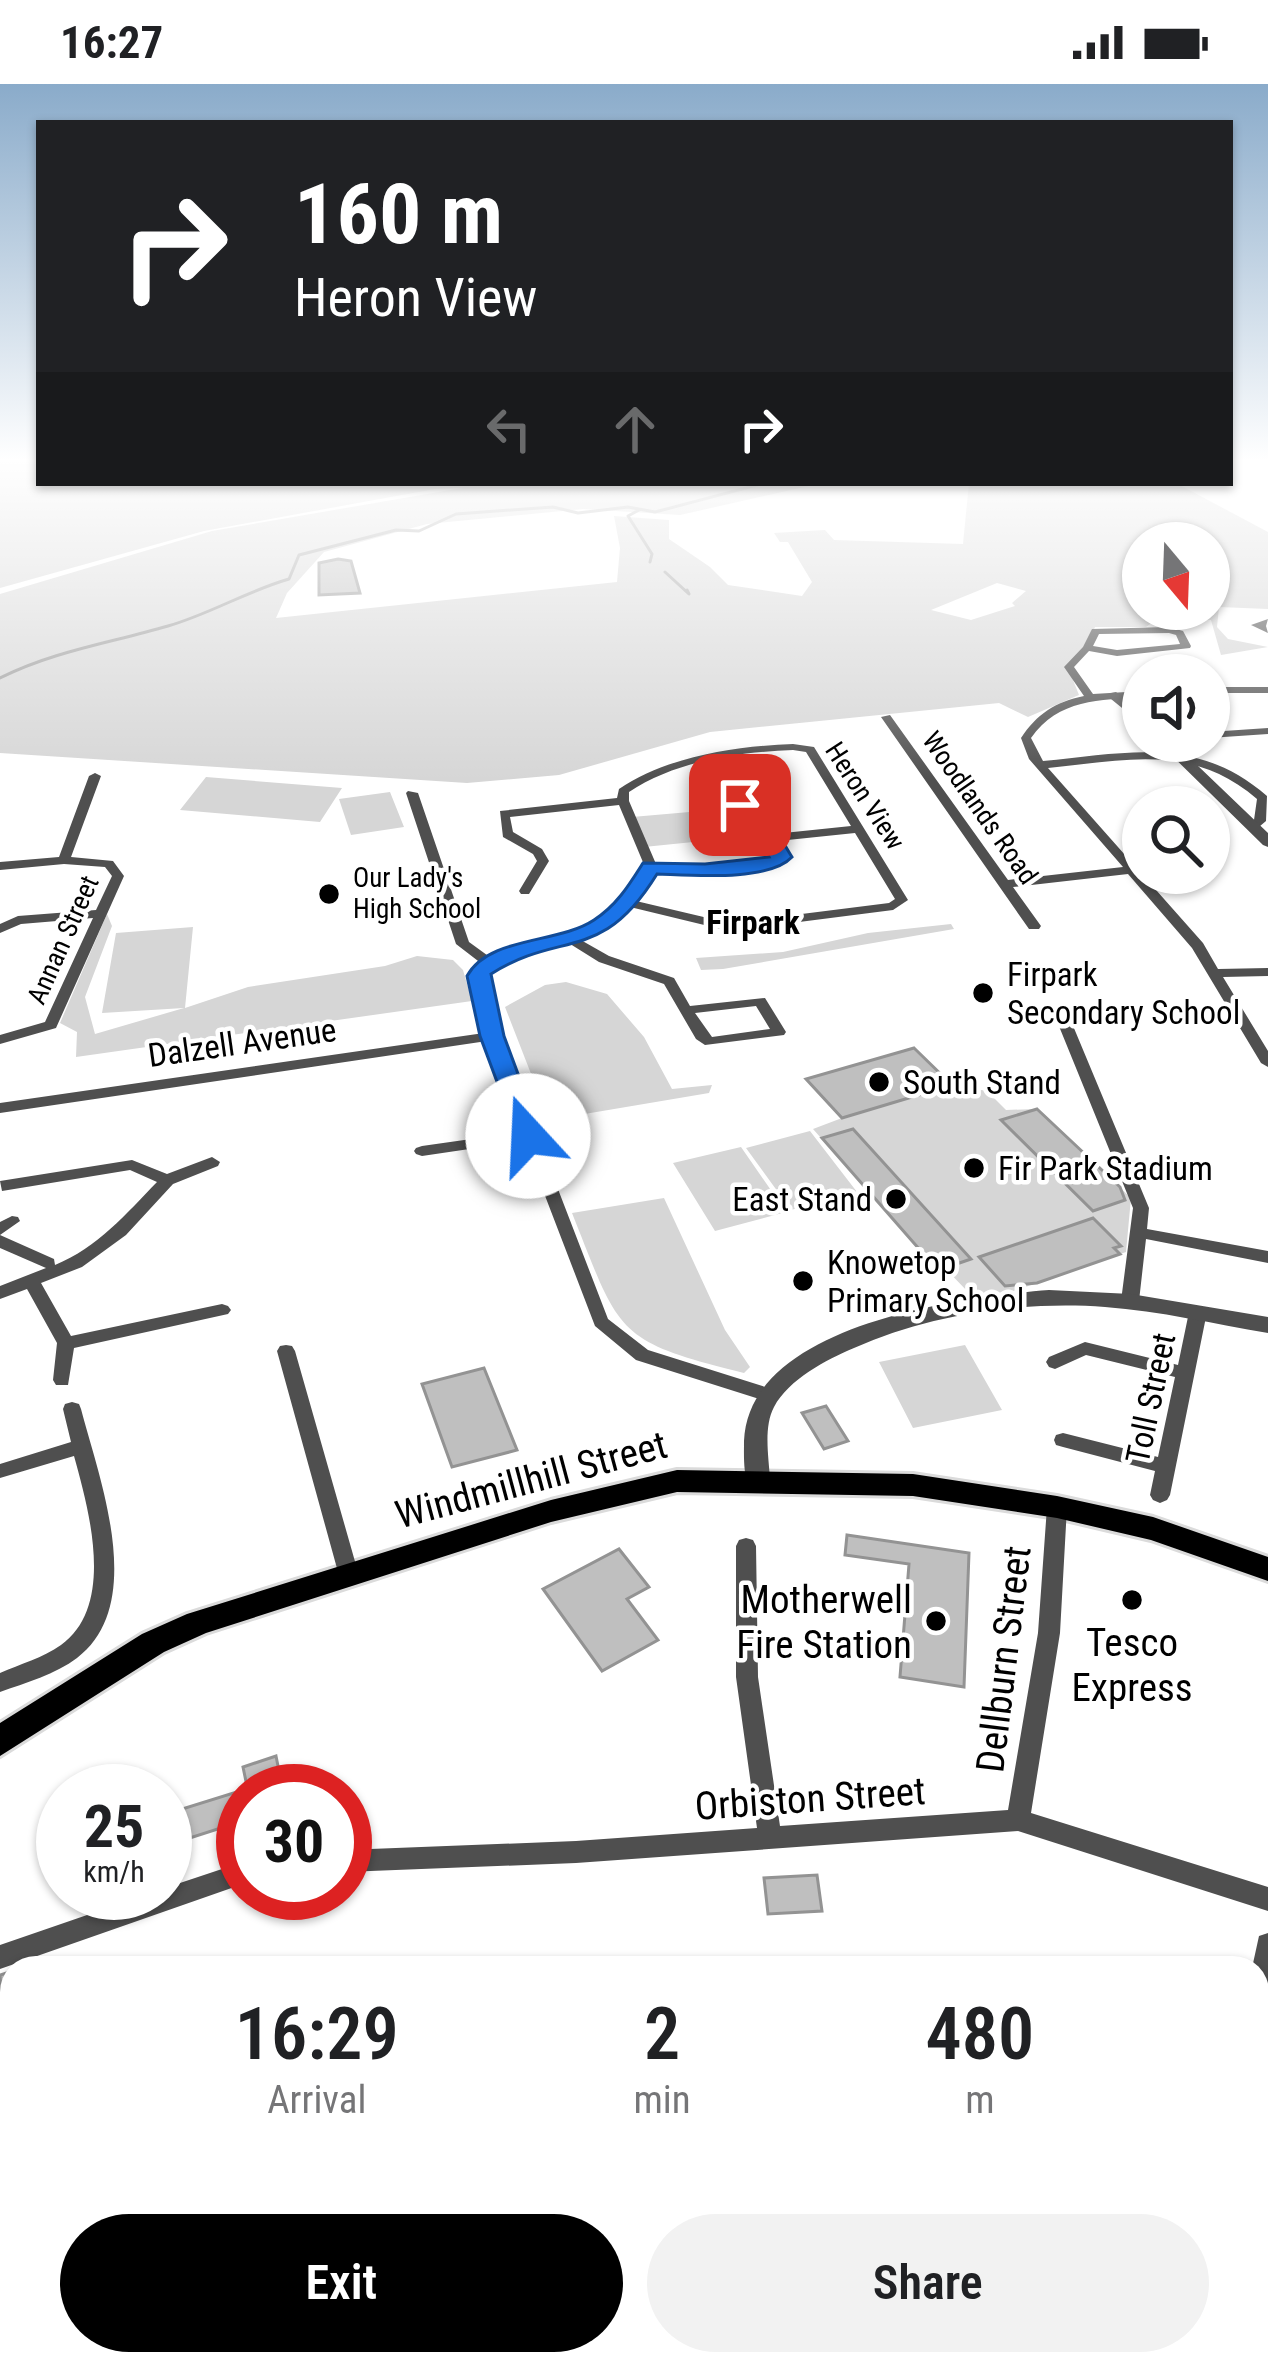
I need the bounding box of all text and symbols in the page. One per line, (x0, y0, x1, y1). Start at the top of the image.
text: 16:27 (60, 16, 163, 69)
text: 160 m (294, 165, 503, 264)
icon: right (96, 168, 252, 324)
text: Heron View (294, 266, 537, 329)
icon: left (476, 396, 542, 462)
icon: ahead (602, 396, 668, 462)
icon: right (728, 396, 794, 462)
north arrow (1122, 522, 1230, 630)
map controls (1122, 522, 1230, 894)
button: sound (1122, 654, 1230, 762)
street label: Woodlands Road (916, 726, 1044, 890)
street label: Heron View (818, 736, 912, 856)
pin (689, 754, 791, 856)
icon: arrive (707, 772, 773, 838)
button: search (1122, 786, 1230, 894)
place label: Our Lady's High School (353, 862, 481, 925)
street label: Annan Street (20, 871, 106, 1009)
marker: Our Lady's High School (316, 881, 342, 907)
district label: Firpark (706, 903, 800, 942)
place label: Firpark Secondary School (1007, 955, 1240, 1032)
marker: Firpark Secondary School (970, 980, 996, 1006)
street label: Dalzell Avenue (145, 1010, 339, 1075)
place label: South Stand (903, 1063, 1061, 1102)
marker: South Stand (866, 1069, 892, 1095)
position arrow (465, 1073, 591, 1199)
place label: Fir Park Stadium (998, 1149, 1213, 1188)
marker: Fir Park Stadium (961, 1155, 987, 1181)
place label: East Stand (732, 1180, 872, 1219)
marker: East Stand (883, 1186, 909, 1212)
place label: Knowetop Primary School (827, 1243, 1024, 1320)
marker: Knowetop Primary School (790, 1268, 816, 1294)
street label: Toll Street (1118, 1329, 1183, 1467)
street label: Windmillhill Street (390, 1422, 672, 1538)
street label: Dellburn Street (967, 1543, 1041, 1775)
place label: Motherwell Fire Station (736, 1577, 912, 1668)
marker: Tesco Express (1119, 1587, 1145, 1613)
marker: Motherwell Fire Station (923, 1608, 949, 1634)
place label: Tesco Express (1071, 1620, 1193, 1711)
speed limit sign: 30 (216, 1764, 372, 1920)
street label: Orbiston Street (693, 1768, 927, 1830)
text: 25 (84, 1791, 144, 1862)
text: km/h (83, 1854, 145, 1889)
text: 16:29 (235, 1992, 399, 2077)
text: 2 (644, 1992, 680, 2077)
text: 480 (926, 1992, 1034, 2077)
text: Arrival (267, 2077, 366, 2123)
text: min (634, 2077, 691, 2123)
text: m (965, 2077, 995, 2123)
button: Exit (60, 2214, 623, 2352)
button: Share (647, 2214, 1209, 2352)

